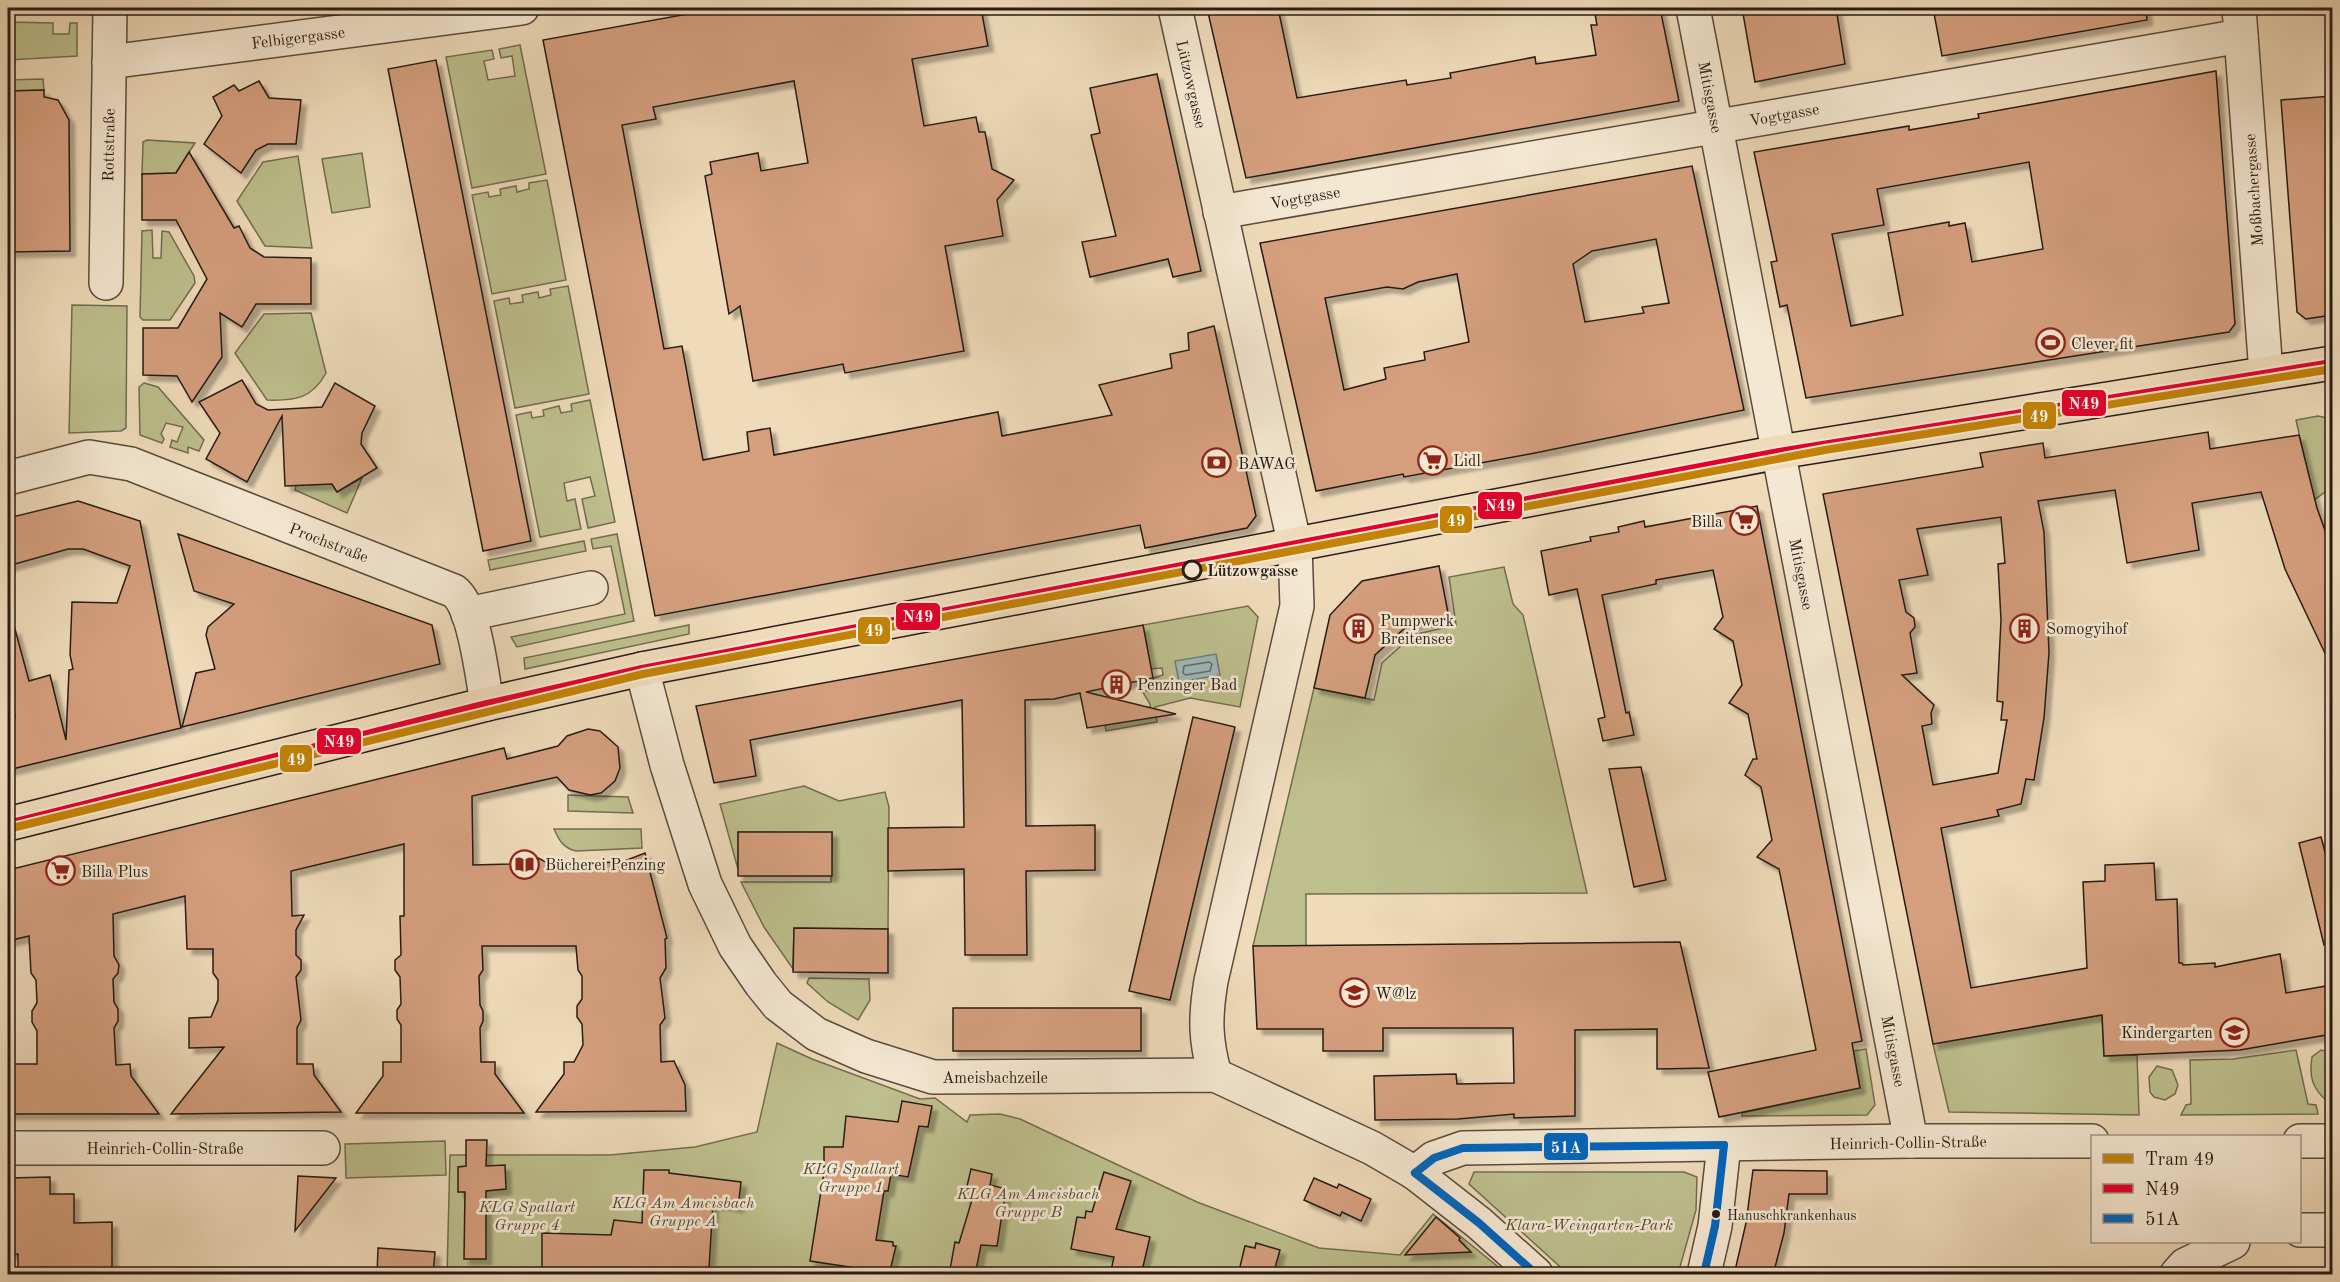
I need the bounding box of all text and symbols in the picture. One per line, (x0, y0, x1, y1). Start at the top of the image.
street label: Felbigergasse (251, 25, 346, 53)
street label: Lützowgasse (1172, 39, 1208, 130)
street label: Mitisgasse (1694, 60, 1724, 134)
street label: Vogtgasse (1748, 102, 1821, 130)
street label: Rottstraße (101, 108, 119, 182)
street label: Moßbachergasse (2243, 133, 2267, 247)
street label: Vogtgasse (1269, 185, 1342, 213)
sports icon: Clever fit (2034, 327, 2066, 359)
place label: Clever fit (2071, 337, 2134, 353)
line badge: N49 (2061, 389, 2107, 417)
text: N49 (2069, 397, 2099, 413)
line badge: 49 (2022, 401, 2057, 430)
text: 49 (2030, 410, 2048, 426)
supermarket icon: Lidl (1416, 444, 1448, 476)
bank icon: BAWAG (1201, 447, 1233, 479)
place label: Lidl (1453, 454, 1481, 470)
place label: BAWAG (1238, 457, 1296, 473)
line badge: N49 (1477, 491, 1523, 520)
text: N49 (1485, 499, 1515, 515)
line badge: 49 (1439, 505, 1473, 534)
supermarket icon: Billa (1728, 505, 1760, 537)
text: 49 (1447, 514, 1465, 530)
place label: Billa (1691, 515, 1723, 531)
street label: Prochstraße (286, 521, 370, 566)
street label: Mitisgasse (1785, 537, 1815, 611)
marker: Lützowgasse (1182, 560, 1202, 580)
place label: Lützowgasse (1207, 564, 1298, 580)
line badge: N49 (895, 602, 941, 631)
text: N49 (903, 610, 933, 626)
building icon: Somogyihof (2009, 612, 2041, 644)
building icon: Pumpwerk Breitensee (1343, 613, 1375, 645)
place label: Pumpwerk Breitensee (1380, 614, 1454, 648)
line badge: 49 (857, 616, 891, 645)
place label: Somogyihof (2046, 622, 2129, 638)
text: 49 (865, 624, 883, 640)
building icon: Penzinger Bad (1100, 668, 1132, 700)
place label: Penzinger Bad (1137, 678, 1237, 694)
line badge: N49 (316, 727, 362, 755)
text: N49 (324, 735, 354, 751)
line badge: 49 (279, 744, 313, 773)
text: 49 (287, 753, 305, 769)
library icon: Bücherei Penzing (508, 848, 540, 880)
supermarket icon: Billa Plus (44, 855, 76, 887)
place label: Bücherei Penzing (545, 858, 665, 874)
place label: Billa Plus (81, 865, 148, 881)
school or university icon: W@lz (1338, 977, 1370, 1009)
place label: W@lz (1375, 987, 1417, 1003)
street label: Mitisgasse (1877, 1014, 1907, 1088)
school or university icon: Kindergarten (2218, 1016, 2250, 1048)
place label: Kindergarten (2121, 1026, 2213, 1042)
street label: Ameisbachzeile (942, 1071, 1048, 1087)
line badge: 51A (1543, 1132, 1589, 1161)
street label: Heinrich-Collin-Straße (1829, 1135, 1987, 1153)
legend (2091, 1135, 2301, 1243)
text: 51A (1551, 1141, 1581, 1157)
street label: Heinrich-Collin-Straße (86, 1142, 244, 1158)
text: Tram 49 (2145, 1151, 2214, 1169)
park label: KLG Spallart Gruppe 1 (802, 1162, 900, 1196)
text: N49 (2145, 1181, 2180, 1199)
park label: KLG Am Ameisbach Gruppe B (956, 1187, 1099, 1221)
park label: KLG Am Ameisbach Gruppe A (611, 1196, 754, 1230)
park label: KLG Spallart Gruppe 4 (478, 1200, 576, 1234)
marker: Hanuschkrankenhaus (1710, 1208, 1722, 1220)
place label: Hanuschkrankenhaus (1727, 1209, 1857, 1223)
text: 51A (2145, 1211, 2180, 1229)
park label: Klara-Weingarten-Park (1504, 1218, 1673, 1234)

